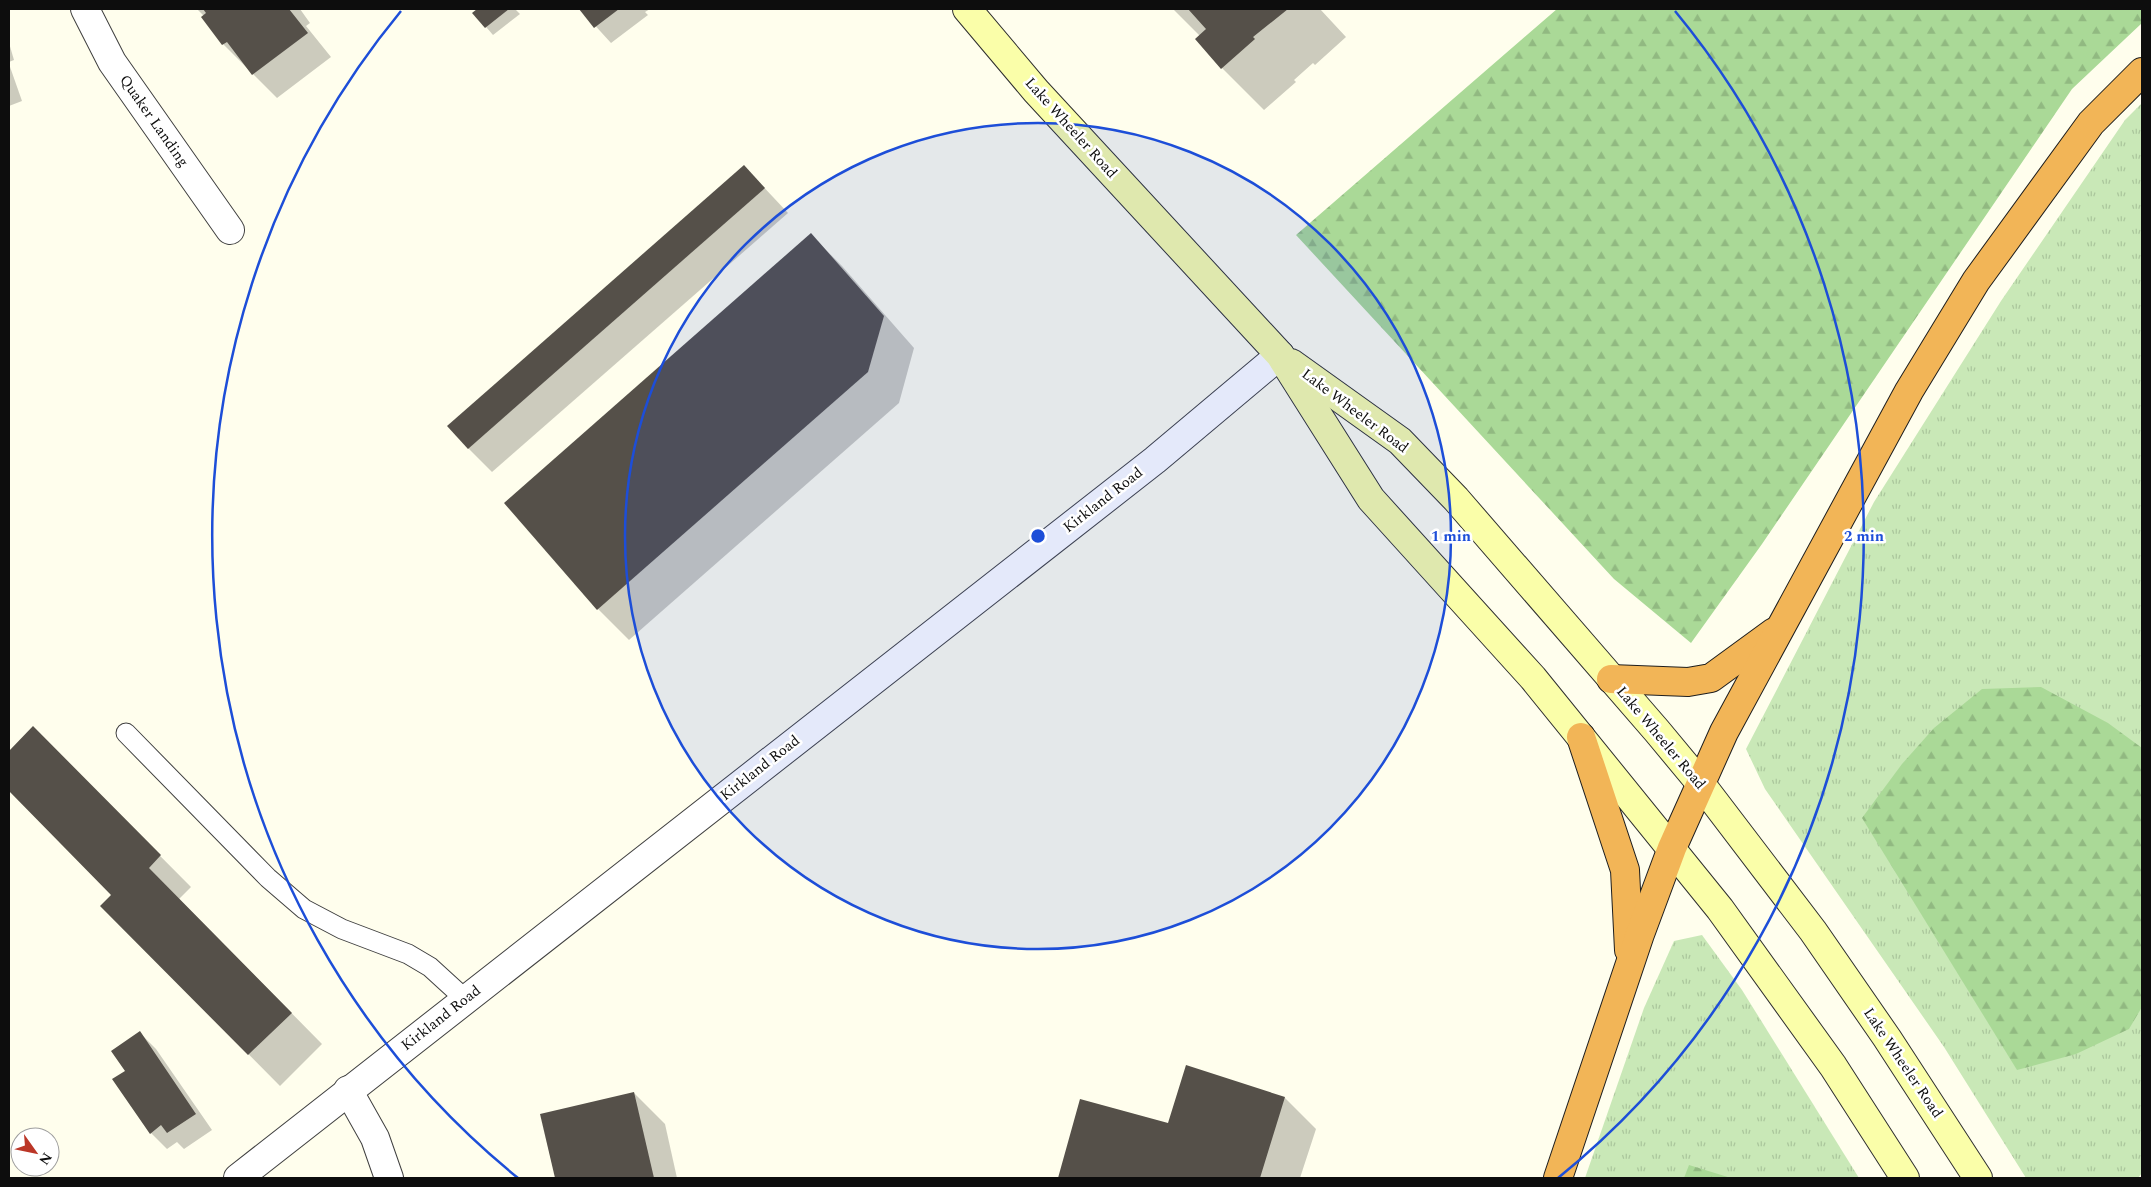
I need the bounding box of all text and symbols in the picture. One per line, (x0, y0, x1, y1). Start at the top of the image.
street label: Quaker Landing (114, 70, 194, 172)
street label: Lake Wheeler Road (1019, 72, 1123, 184)
street label: Lake Wheeler Road (1297, 363, 1413, 459)
street label: Kirkland Road (1058, 461, 1148, 539)
text: 1 min (1431, 525, 1471, 548)
text: 2 min (1844, 525, 1884, 548)
centre of rings (1029, 527, 1047, 545)
street label: Lake Wheeler Road (1611, 681, 1711, 795)
street label: Kirkland Road (715, 729, 805, 807)
street label: Kirkland Road (396, 979, 486, 1057)
street label: Lake Wheeler Road (1857, 1003, 1949, 1123)
north arrow (10, 1127, 60, 1177)
text: N (34, 1148, 57, 1169)

